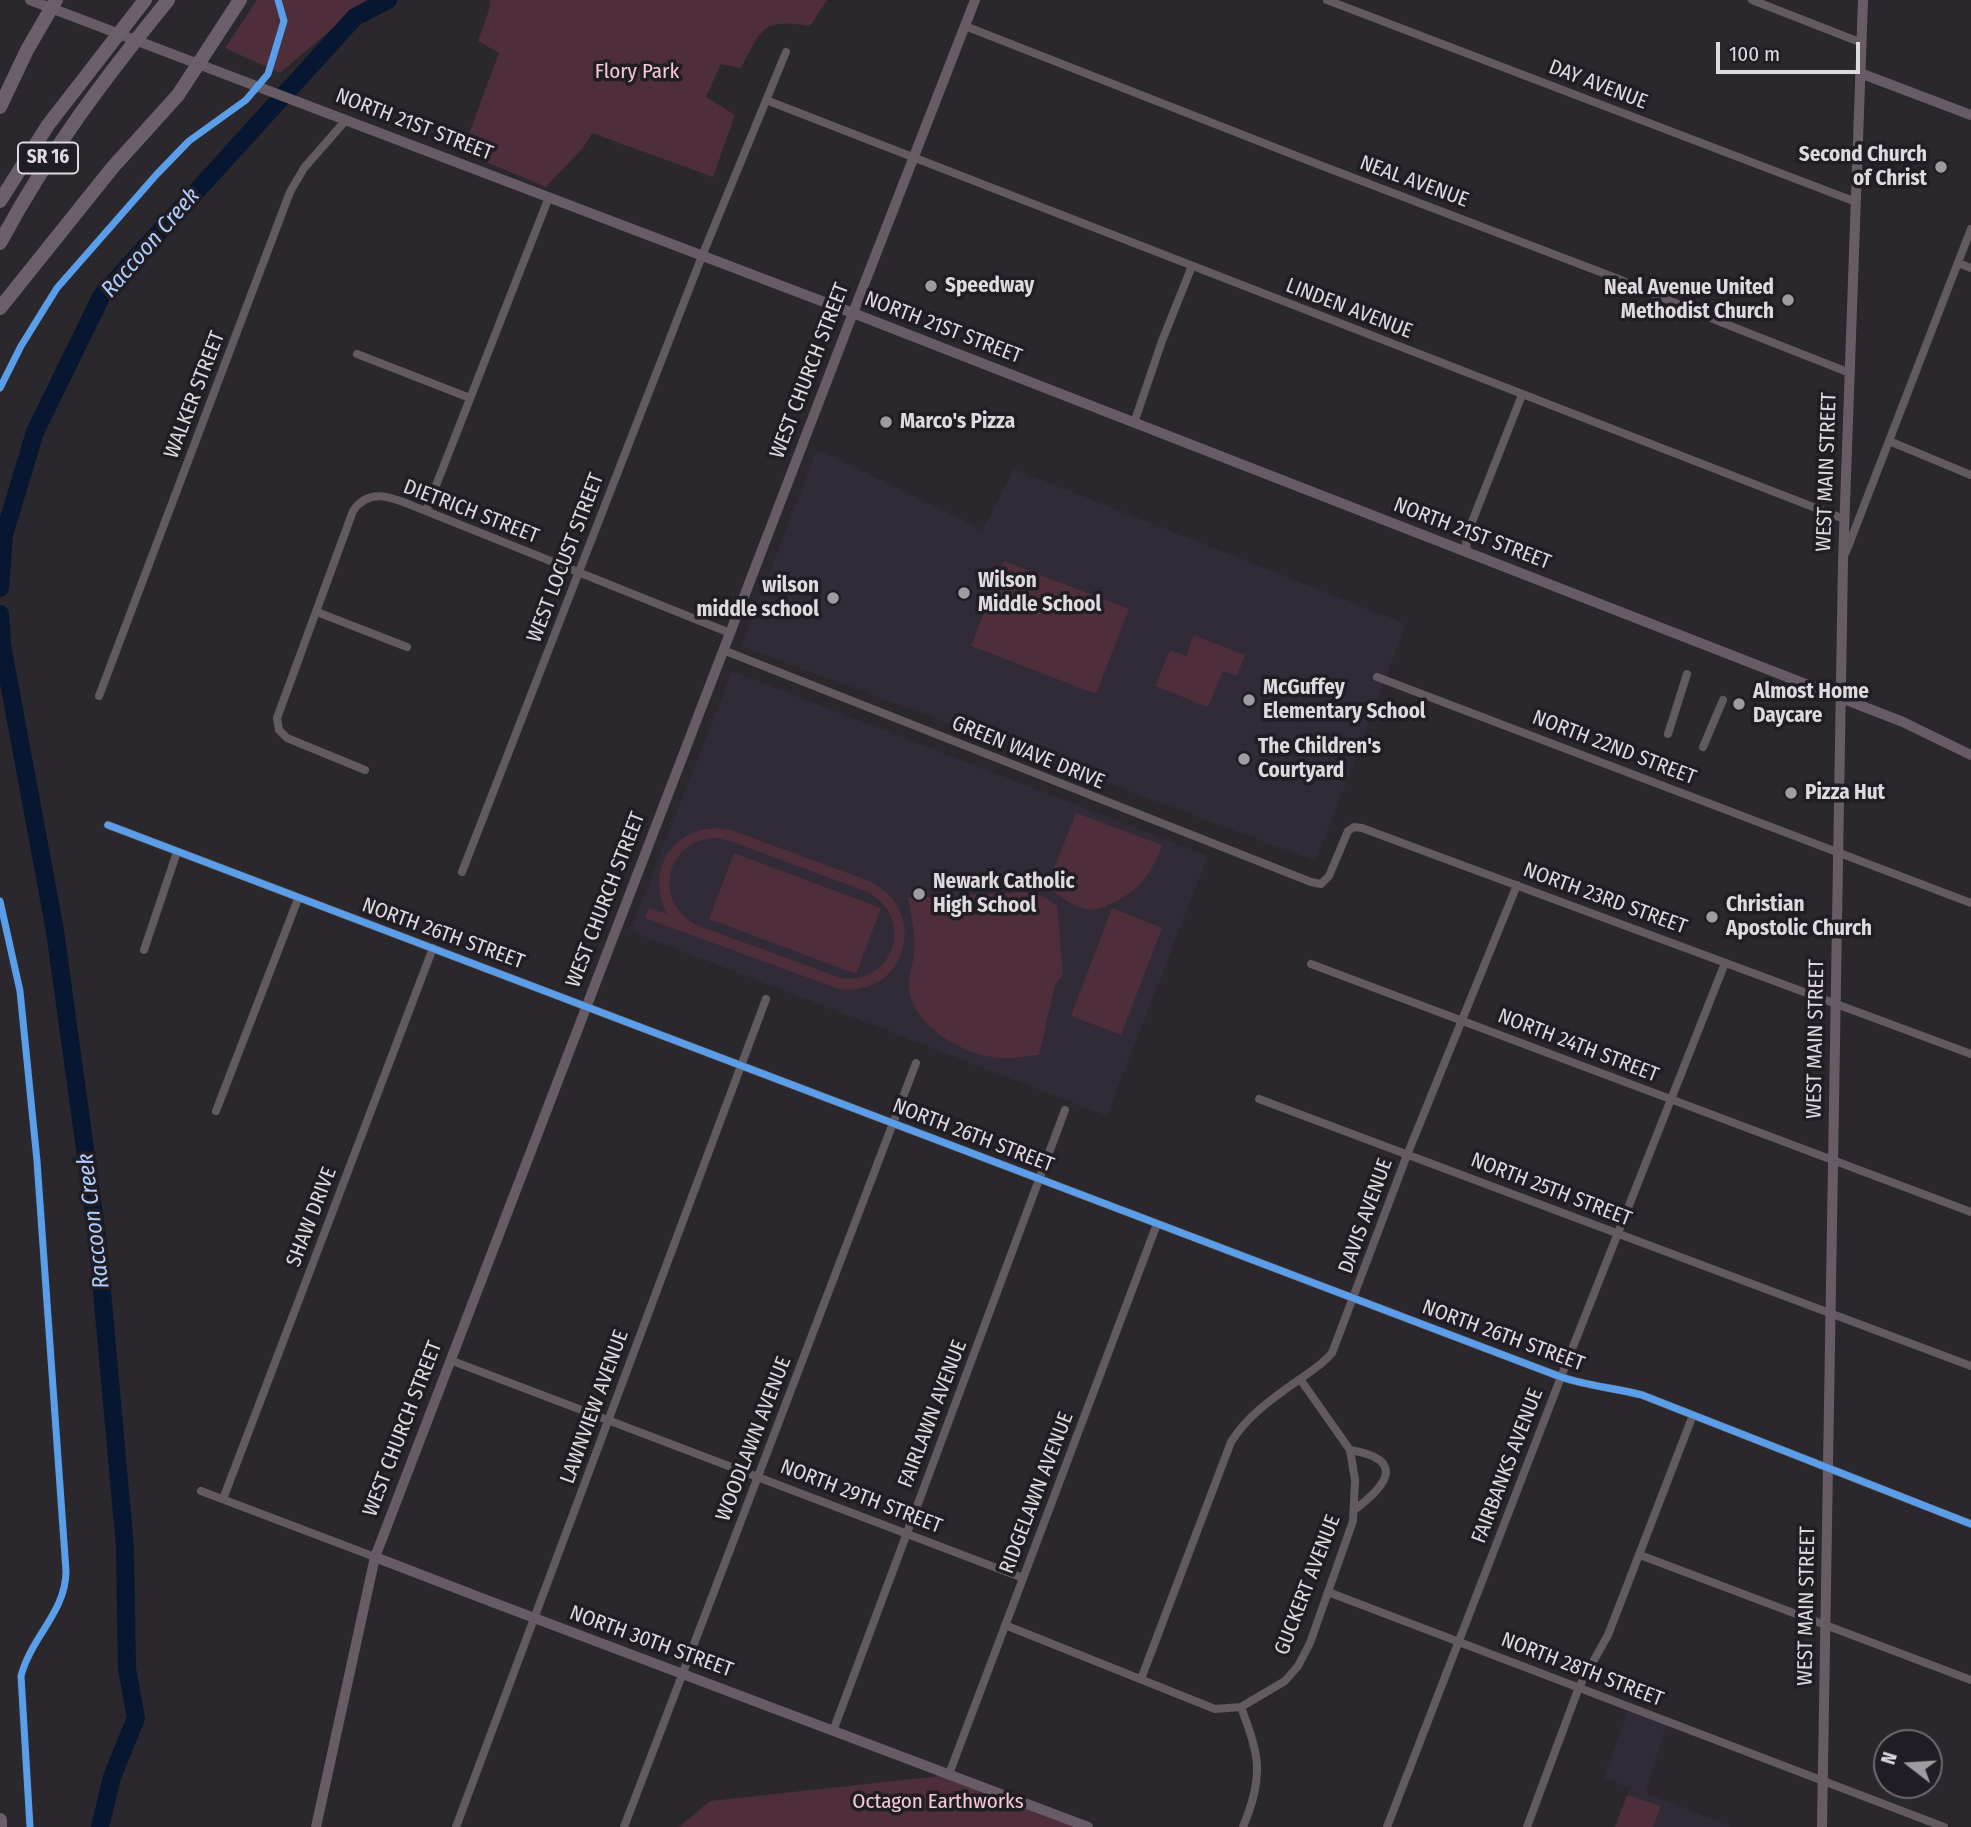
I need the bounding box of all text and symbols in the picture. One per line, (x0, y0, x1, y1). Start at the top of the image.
scale bar (1719, 28, 1862, 72)
text: 100 m (1729, 41, 1780, 67)
street label: DAY AVENUE (1545, 55, 1651, 115)
park label: Flory Park (595, 59, 679, 85)
street label: NORTH 21ST STREET (332, 83, 496, 167)
road number: SR 16 (18, 142, 78, 174)
place label: Second Church of Christ (1799, 142, 1927, 192)
street label: NEAL AVENUE (1356, 151, 1472, 213)
marker: Second Church of Christ (1933, 159, 1949, 175)
water label: Raccoon Creek (96, 183, 206, 303)
place label: Speedway (945, 273, 1034, 299)
street label: LINDEN AVENUE (1282, 273, 1416, 345)
place label: Neal Avenue United Methodist Church (1604, 275, 1774, 325)
marker: Speedway (923, 278, 939, 294)
street label: WEST CHURCH STREET (765, 280, 855, 462)
street label: NORTH 21ST STREET (861, 286, 1025, 370)
marker: Neal Avenue United Methodist Church (1780, 292, 1796, 308)
street label: WALKER STREET (159, 328, 231, 462)
street label: WEST MAIN STREET (1812, 392, 1842, 552)
place label: Marco's Pizza (900, 409, 1015, 435)
marker: Marco's Pizza (878, 414, 894, 430)
street label: WEST LOCUST STREET (522, 470, 610, 646)
street label: DIETRICH STREET (400, 475, 542, 549)
street label: NORTH 21ST STREET (1390, 492, 1554, 576)
place label: Wilson Middle School (978, 568, 1101, 618)
place label: wilson middle school (696, 573, 819, 623)
marker: Wilson Middle School (956, 585, 972, 601)
marker: wilson middle school (825, 590, 841, 606)
place label: McGuffey Elementary School (1263, 675, 1426, 725)
place label: Almost Home Daycare (1753, 679, 1869, 729)
marker: McGuffey Elementary School (1241, 692, 1257, 708)
marker: Almost Home Daycare (1731, 696, 1747, 712)
street label: NORTH 22ND STREET (1529, 705, 1699, 791)
street label: GREEN WAVE DRIVE (948, 711, 1108, 795)
place label: The Children's Courtyard (1258, 734, 1381, 784)
marker: The Children's Courtyard (1236, 751, 1252, 767)
place label: Pizza Hut (1805, 780, 1885, 806)
marker: Pizza Hut (1783, 785, 1799, 801)
street label: WEST CHURCH STREET (561, 809, 651, 991)
street label: NORTH 23RD STREET (1520, 858, 1690, 940)
place label: Newark Catholic High School (933, 869, 1075, 919)
marker: Newark Catholic High School (911, 886, 927, 902)
place label: Christian Apostolic Church (1726, 892, 1872, 942)
street label: NORTH 26TH STREET (358, 893, 528, 975)
marker: Christian Apostolic Church (1704, 909, 1720, 925)
street label: WEST MAIN STREET (1802, 959, 1830, 1119)
street label: NORTH 24TH STREET (1494, 1004, 1662, 1088)
street label: NORTH 26TH STREET (889, 1094, 1057, 1178)
street label: NORTH 25TH STREET (1467, 1148, 1635, 1232)
water label: Raccoon Creek (72, 1152, 116, 1290)
street label: DAVIS AVENUE (1334, 1155, 1398, 1277)
street label: SHAW DRIVE (282, 1164, 342, 1270)
street label: NORTH 26TH STREET (1418, 1295, 1588, 1377)
street label: LAWNVIEW AVENUE (555, 1327, 635, 1487)
street label: FAIRLAWN AVENUE (893, 1337, 973, 1491)
street label: WEST CHURCH STREET (358, 1338, 448, 1520)
street label: WOODLAWN AVENUE (711, 1353, 797, 1525)
street label: FAIRBANKS AVENUE (1467, 1385, 1549, 1547)
street label: RIDGELAWN AVENUE (995, 1409, 1079, 1577)
street label: NORTH 29TH STREET (777, 1455, 945, 1539)
street label: GUCKERT AVENUE (1270, 1511, 1346, 1659)
street label: WEST MAIN STREET (1793, 1526, 1821, 1686)
street label: NORTH 30TH STREET (566, 1601, 736, 1683)
street label: NORTH 28TH STREET (1497, 1627, 1667, 1713)
north arrow (1873, 1729, 1943, 1799)
text: N (1877, 1749, 1902, 1767)
park label: Octagon Earthworks (852, 1789, 1024, 1815)

